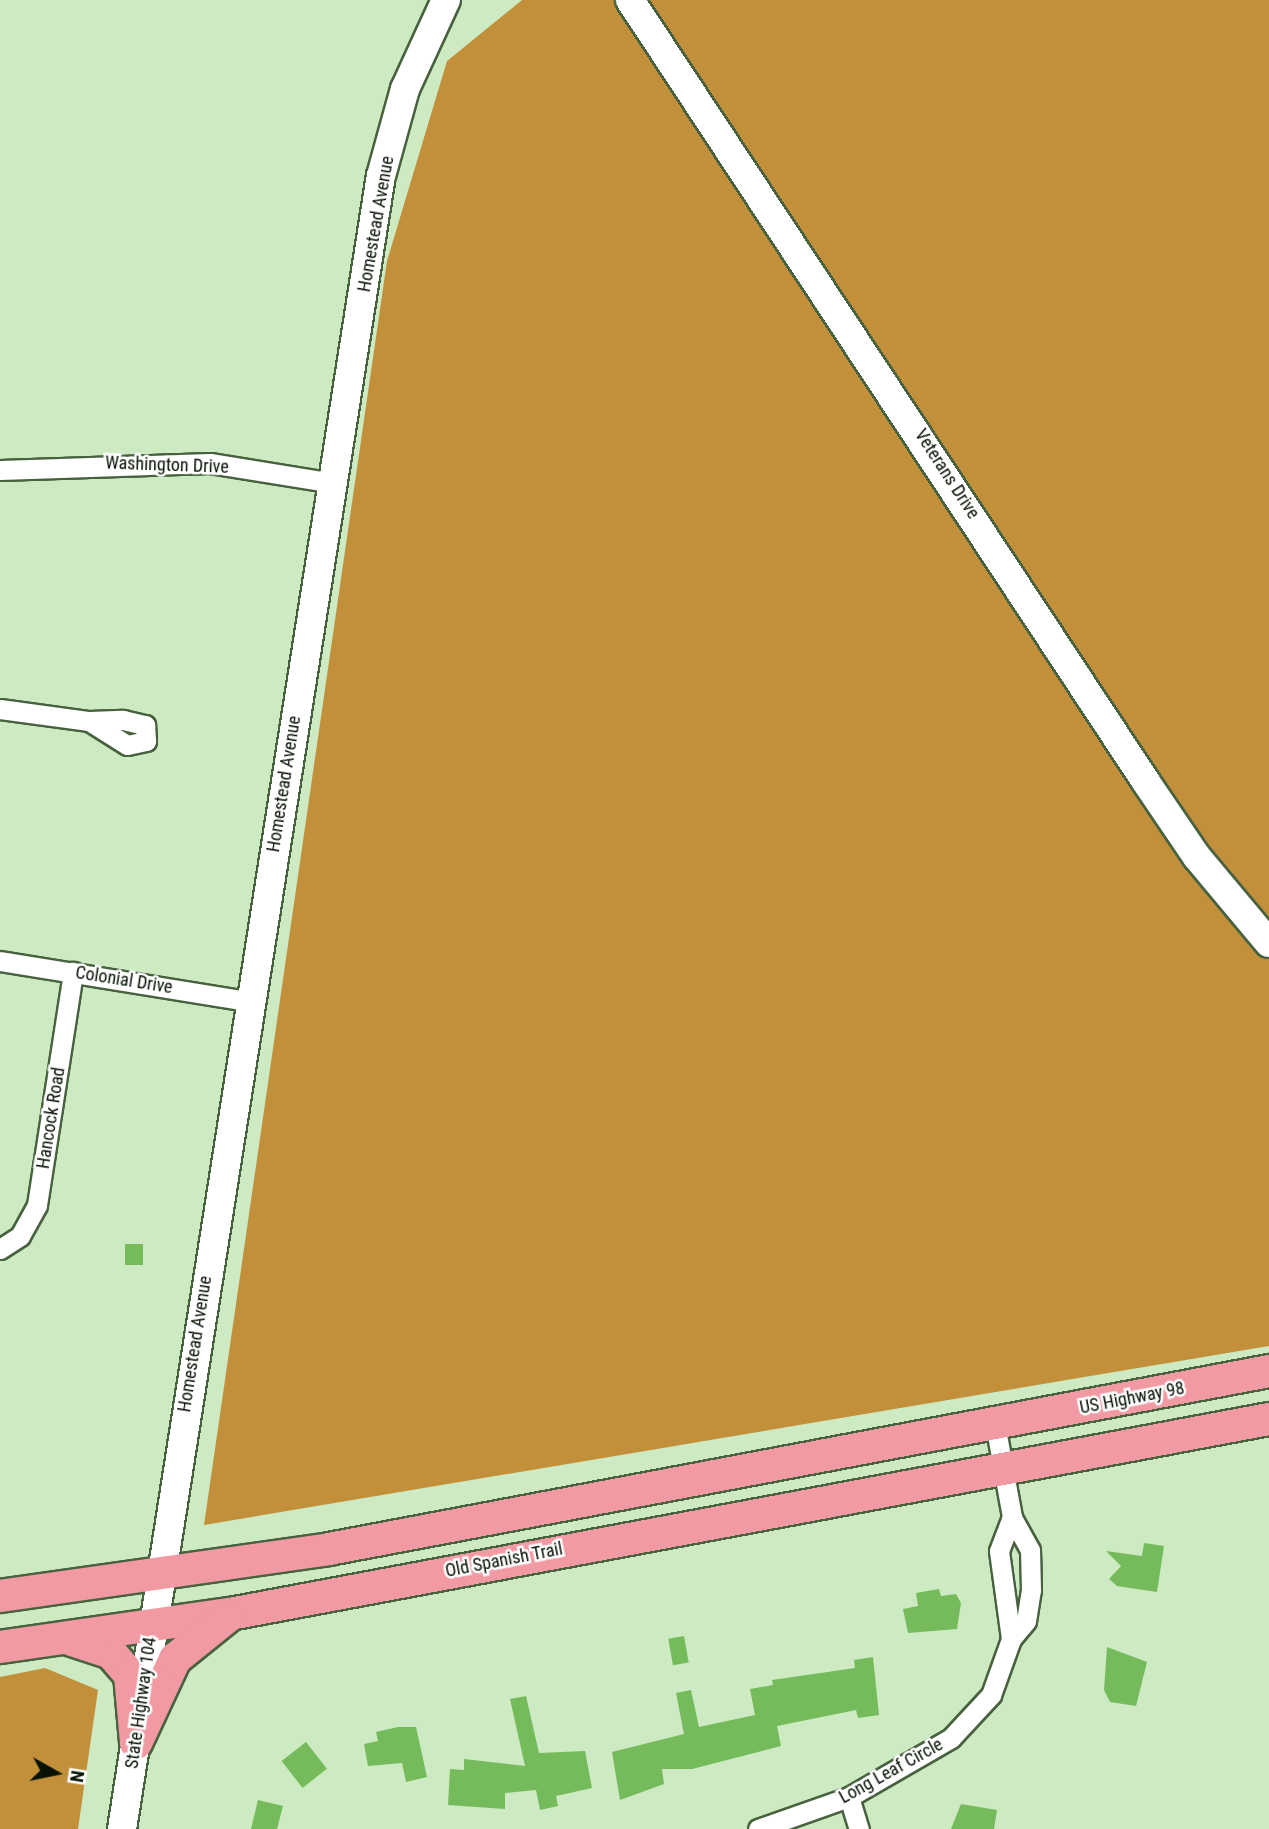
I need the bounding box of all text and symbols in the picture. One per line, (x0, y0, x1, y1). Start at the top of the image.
street label: Homestead Avenue (353, 154, 399, 294)
street label: Veterans Drive (910, 425, 984, 523)
street label: Washington Drive (105, 452, 229, 478)
street label: Homestead Avenue (263, 714, 305, 854)
street label: Colonial Drive (74, 962, 174, 998)
street label: Hancock Road (32, 1066, 70, 1170)
street label: Homestead Avenue (174, 1274, 216, 1414)
street label: US Highway 98 (1078, 1377, 1186, 1419)
street label: Old Spanish Trail (443, 1538, 565, 1582)
street label: State Highway 104 (121, 1636, 161, 1770)
street label: Long Leaf Circle (835, 1734, 947, 1808)
north arrow (21, 1738, 91, 1808)
text: N (65, 1769, 90, 1784)

